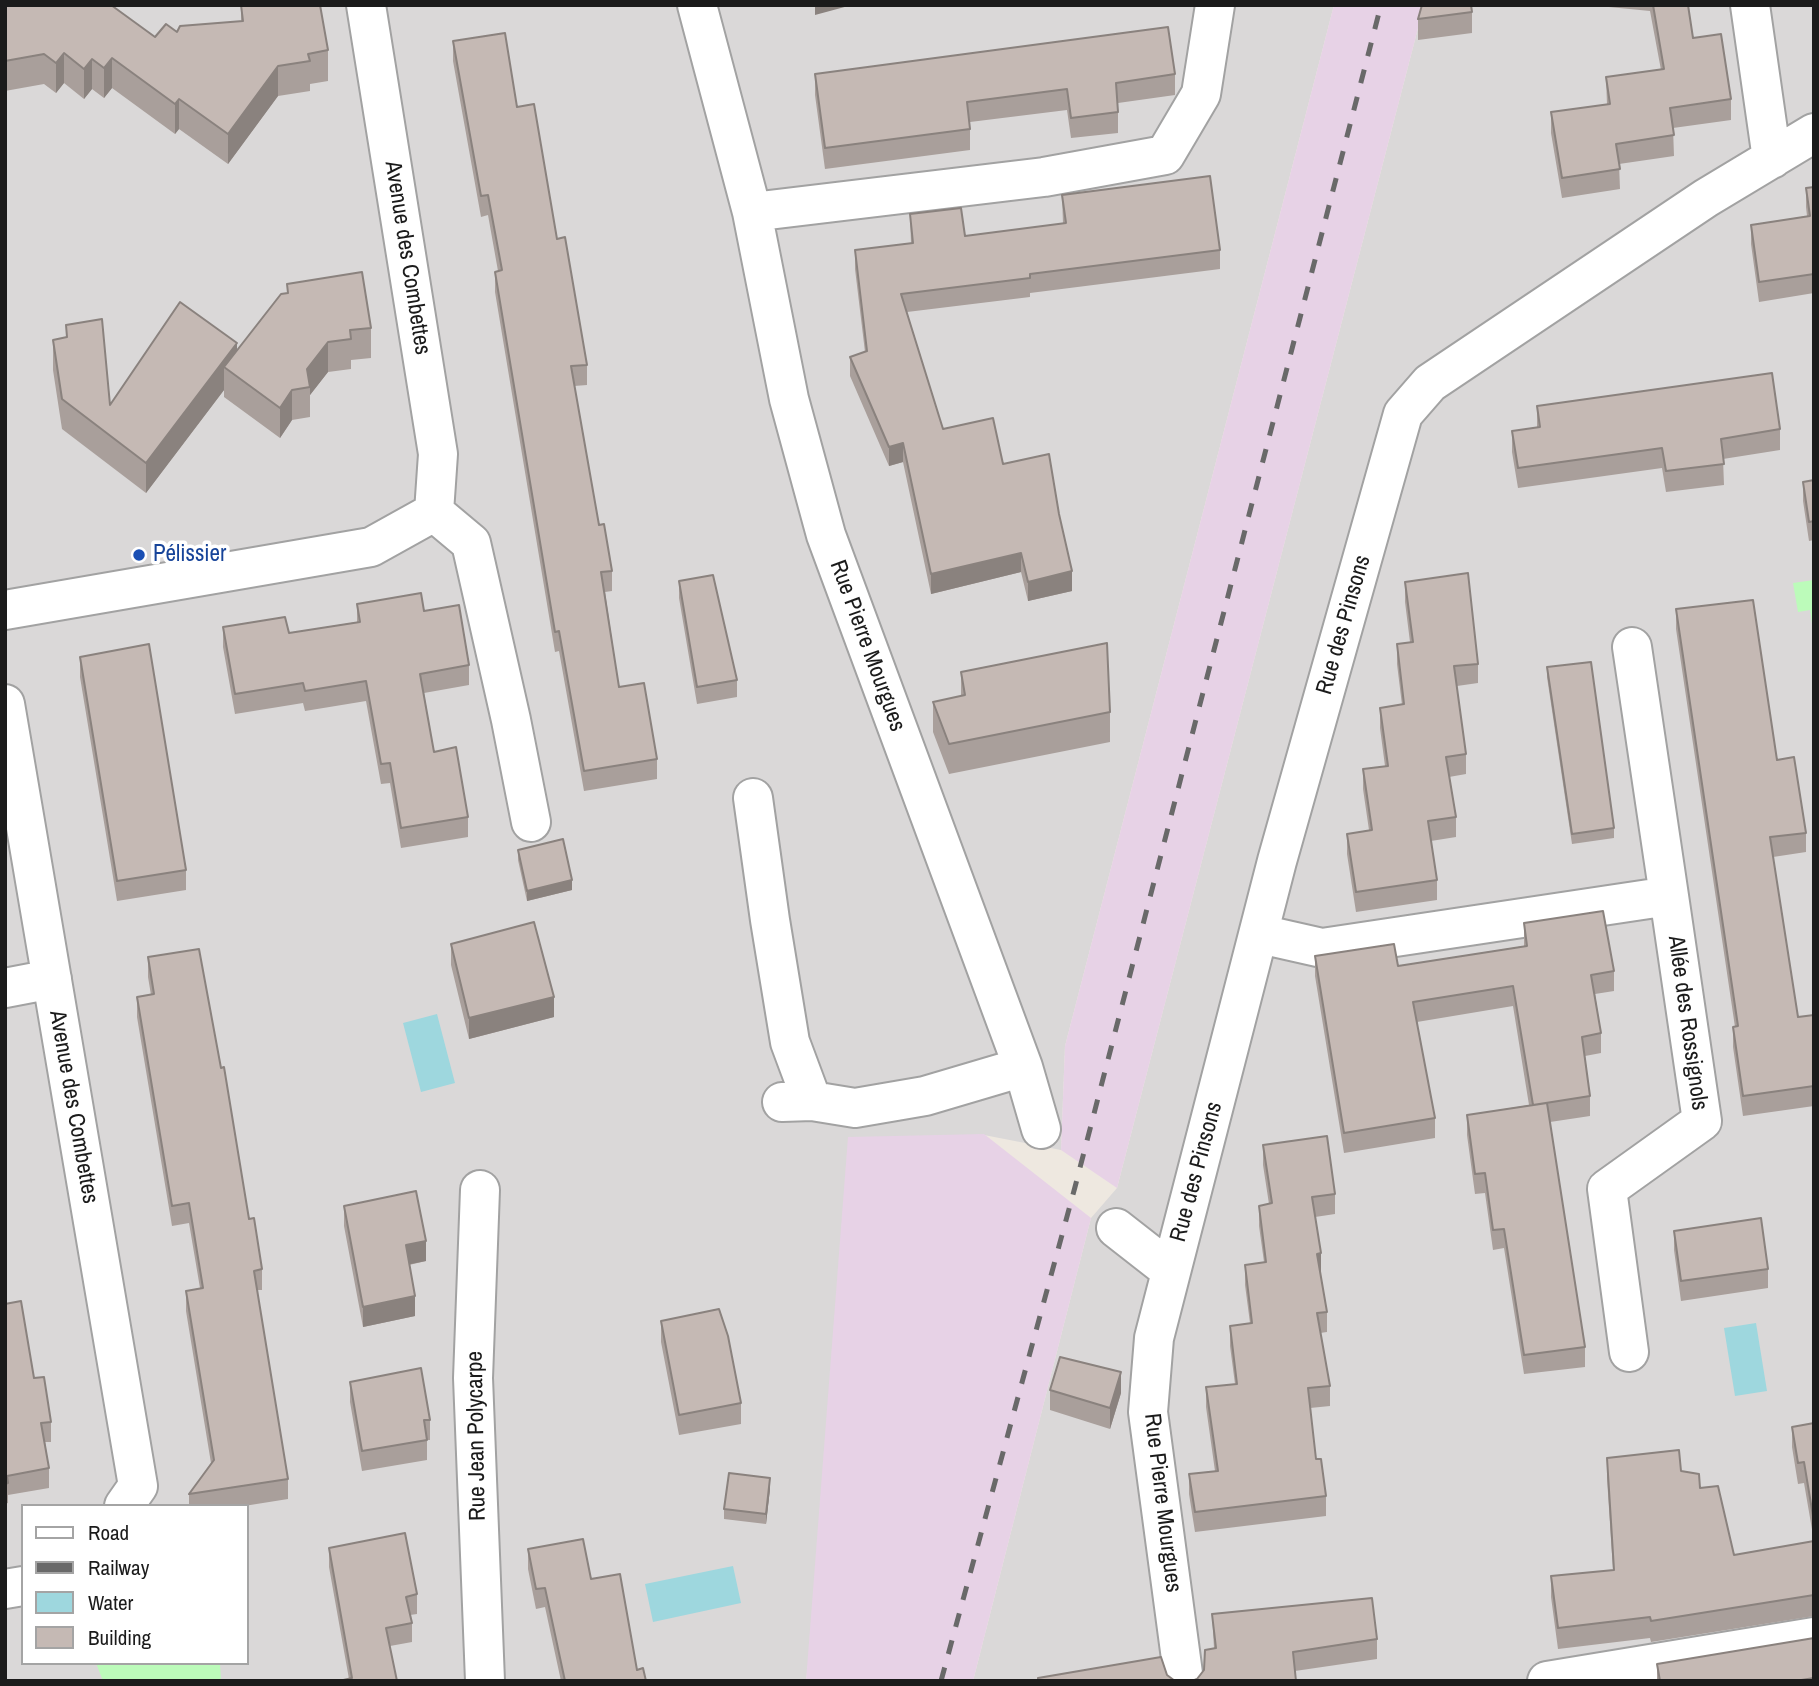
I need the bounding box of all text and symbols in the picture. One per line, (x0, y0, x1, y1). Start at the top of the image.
street label: Avenue des Combettes (378, 159, 436, 357)
place label: Pélissier (153, 541, 226, 569)
marker: Pélissier (131, 547, 147, 563)
street label: Rue des Pinsons (1311, 552, 1377, 698)
street label: Rue Pierre Mourgues (823, 557, 911, 735)
street label: Allée des Rossignols (1661, 934, 1713, 1112)
street label: Avenue des Combettes (42, 1008, 104, 1206)
street label: Rue des Pinsons (1165, 1099, 1229, 1245)
street label: Rue Jean Polycarpe (462, 1351, 492, 1521)
street label: Rue Pierre Mourgues (1137, 1412, 1187, 1594)
legend (21, 1504, 248, 1665)
text: Road (88, 1518, 129, 1547)
text: Railway (88, 1553, 149, 1582)
text: Water (88, 1588, 133, 1617)
text: Building (88, 1623, 151, 1652)

